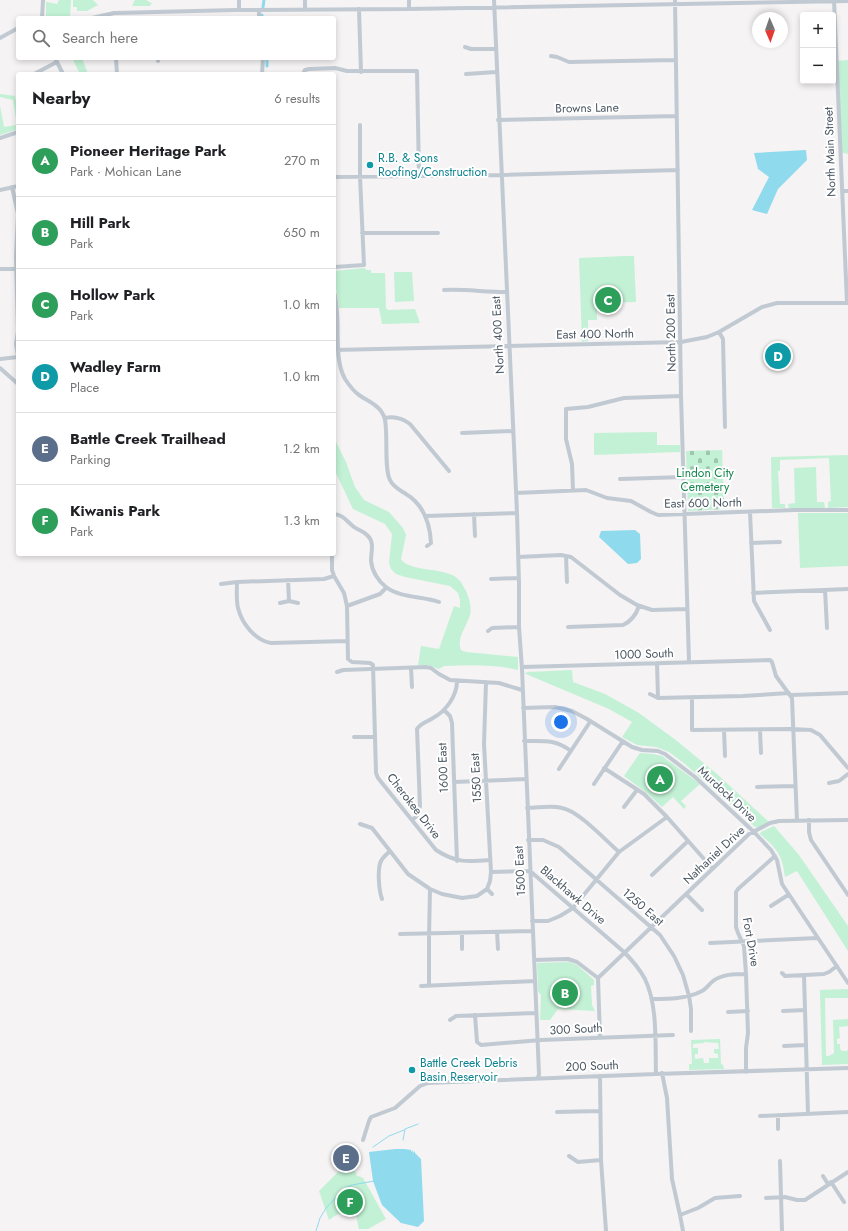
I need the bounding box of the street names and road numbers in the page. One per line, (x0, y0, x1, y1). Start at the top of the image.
street label: Browns Lane (555, 98, 619, 118)
street label: North Main Street (819, 107, 841, 197)
street label: North 200 East (661, 294, 681, 372)
street label: North 400 East (487, 296, 509, 374)
street label: East 400 North (556, 324, 634, 344)
street label: East 600 North (664, 493, 742, 513)
street label: 1000 South (614, 644, 674, 664)
street label: 1600 East (433, 742, 453, 794)
street label: 1550 East (466, 753, 486, 803)
street label: Murdock Drive (693, 762, 761, 826)
street label: Cherokee Drive (383, 769, 445, 843)
street label: Nathaniel Drive (679, 822, 749, 888)
street label: 1500 East (510, 845, 530, 897)
street label: Blackhawk Drive (536, 861, 610, 929)
street label: 1250 East (618, 884, 668, 930)
street label: Fort Drive (738, 916, 764, 968)
street label: 300 South (549, 1019, 603, 1039)
street label: 200 South (565, 1056, 619, 1076)

